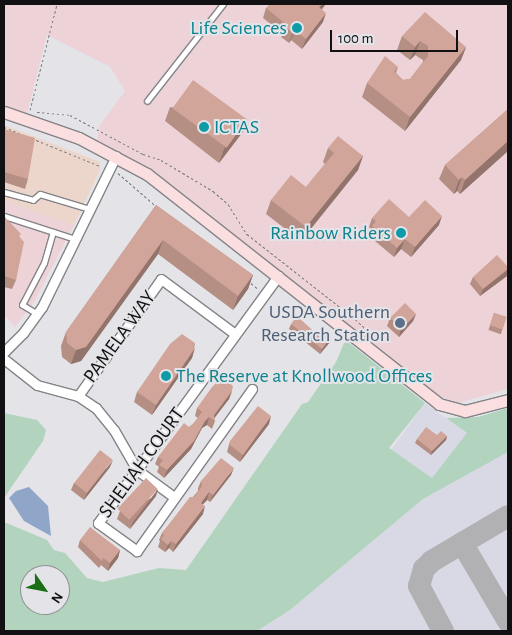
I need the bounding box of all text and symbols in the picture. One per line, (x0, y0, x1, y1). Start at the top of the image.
place label: Life Sciences (190, 16, 287, 40)
scale bar (332, 20, 460, 52)
marker: Life Sciences (291, 22, 303, 34)
text: 100 m (338, 31, 373, 46)
place label: ICTAS (214, 115, 259, 139)
marker: ICTAS (198, 121, 210, 133)
place label: Rainbow Riders (270, 221, 391, 245)
marker: Rainbow Riders (395, 227, 407, 239)
street label: PAMELA WAY (79, 286, 161, 388)
place label: USDA Southern Research Station (261, 300, 390, 347)
marker: USDA Southern Research Station (394, 317, 406, 329)
place label: The Reserve at Knollwood Offices (176, 364, 432, 388)
marker: The Reserve at Knollwood Offices (160, 370, 172, 382)
street label: SHELIAH COURT (94, 403, 190, 523)
north arrow (20, 565, 70, 615)
text: N (48, 590, 65, 606)

